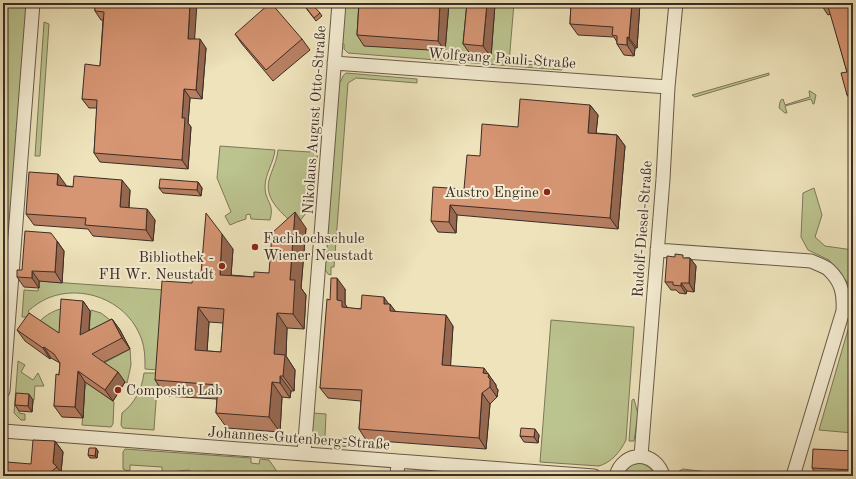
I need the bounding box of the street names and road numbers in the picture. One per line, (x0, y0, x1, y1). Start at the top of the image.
street label: Nikolaus August Otto-Straße (301, 25, 330, 215)
street label: Wolfgang Pauli-Straße (427, 47, 577, 72)
street label: Rudolf-Diesel-Straße (631, 160, 656, 298)
street label: Johannes-Gutenberg-Straße (207, 426, 391, 453)

